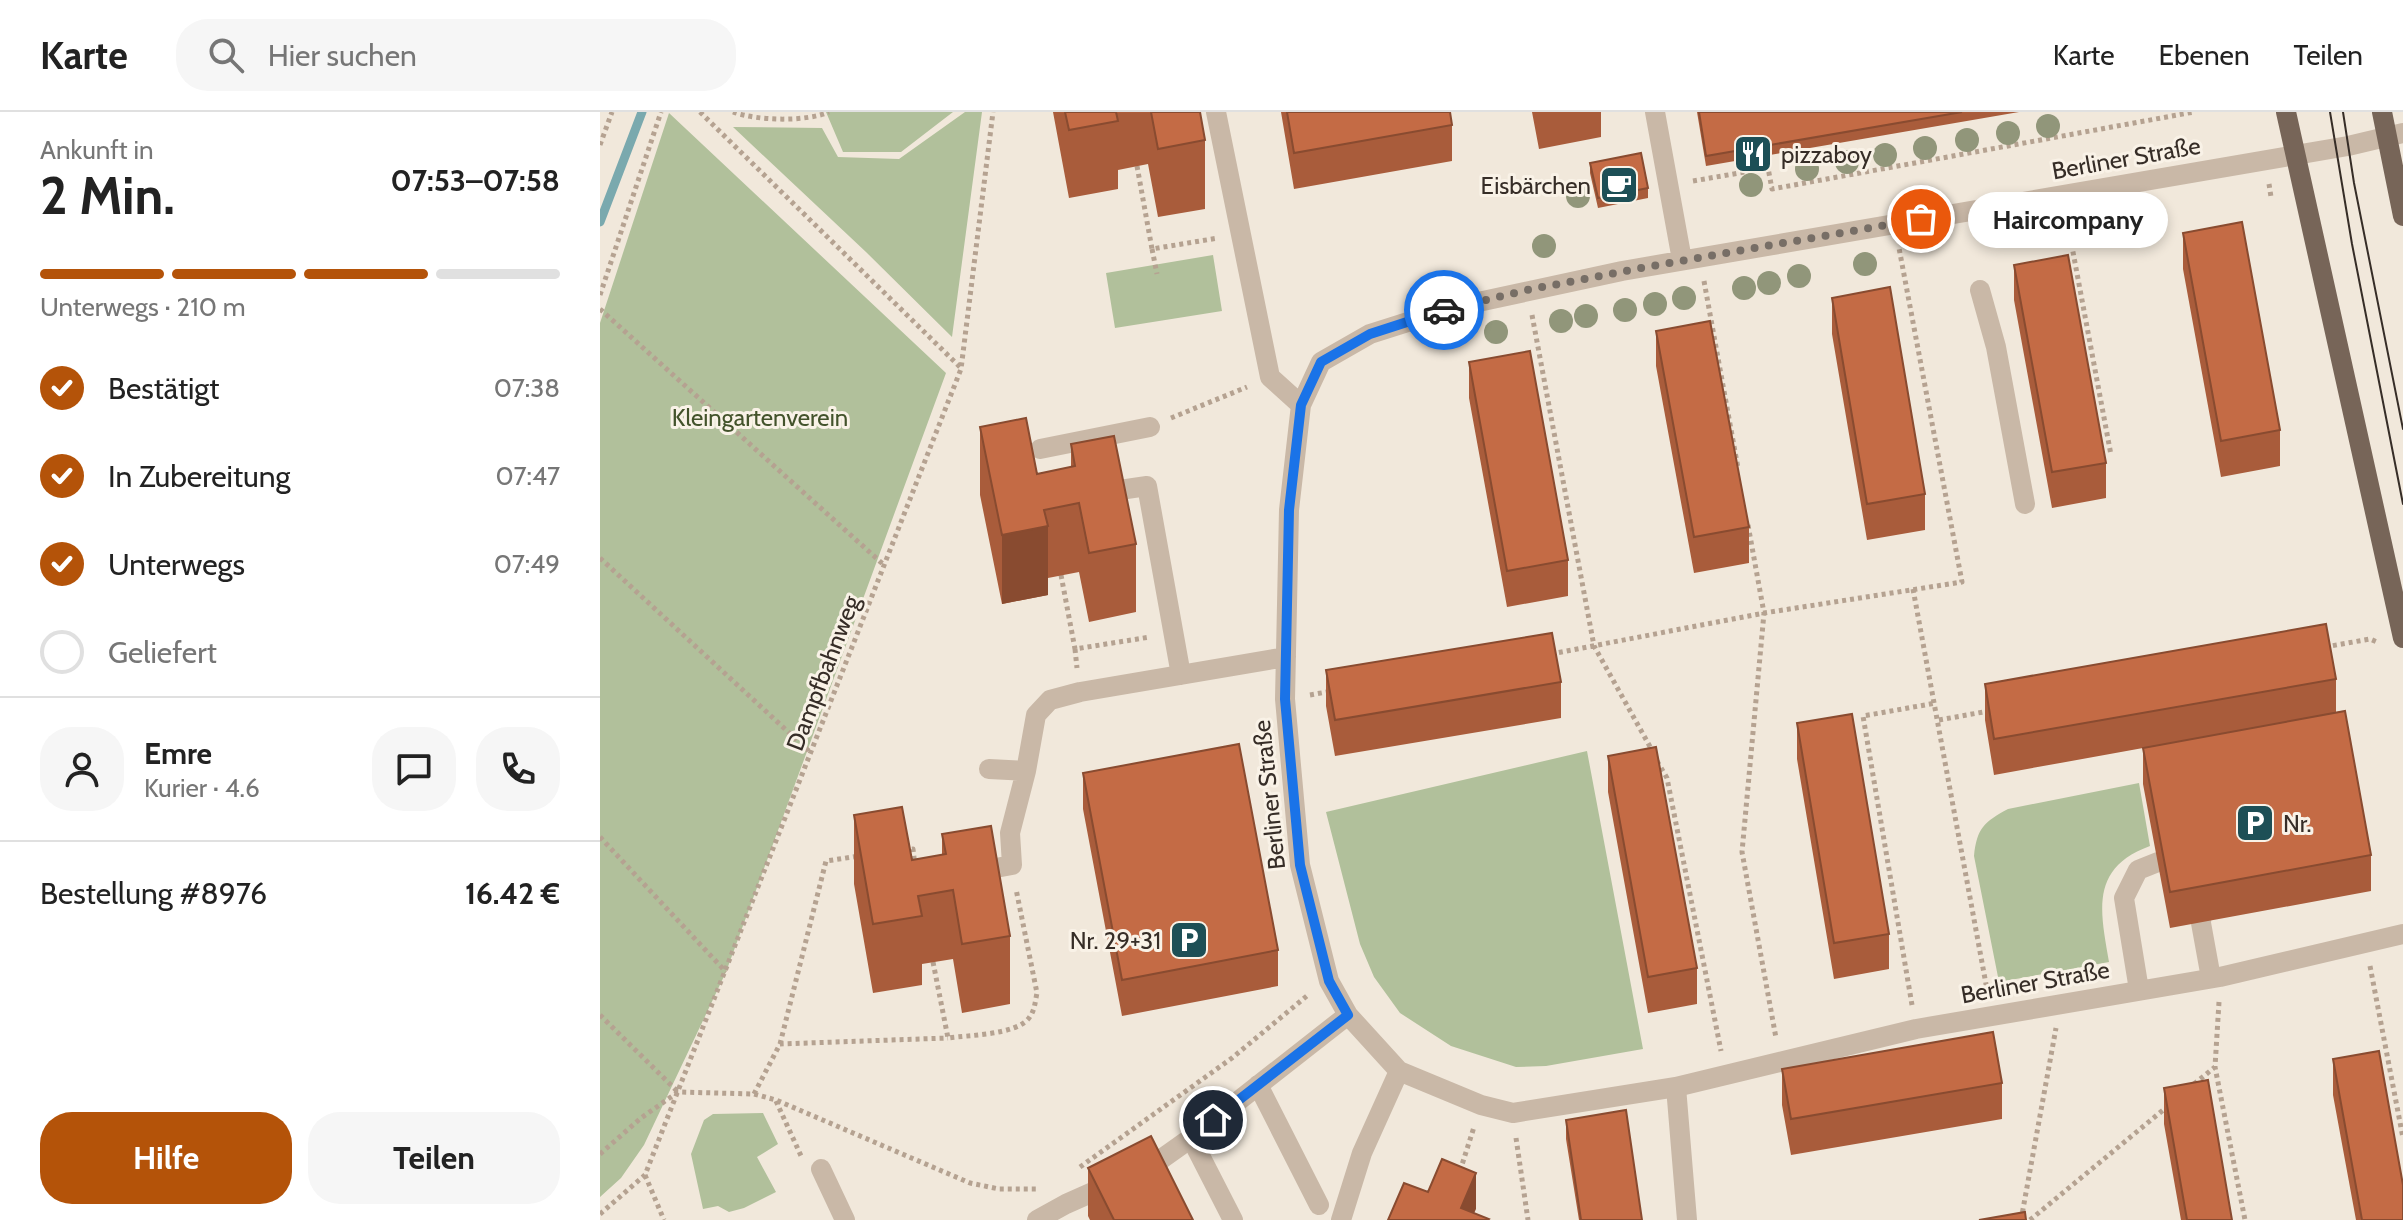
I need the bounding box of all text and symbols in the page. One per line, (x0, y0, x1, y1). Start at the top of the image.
search box (176, 19, 736, 91)
text: Karte (40, 32, 128, 79)
icon: search (204, 33, 248, 77)
text: Hier suchen (268, 37, 417, 74)
text: Karte (2053, 38, 2115, 72)
text: Ebenen (2159, 38, 2250, 72)
text: Teilen (2294, 38, 2363, 72)
street label: Berliner Straße (2049, 131, 2203, 185)
restaurant icon: pizzaboy (1732, 133, 1774, 175)
text: Ankunft in (40, 134, 154, 166)
place label: pizzaboy (1781, 140, 1872, 169)
text: 07:53–07:58 (391, 162, 560, 199)
text: 2 Min. (40, 164, 175, 227)
cafe icon: Eisbärchen (1598, 164, 1640, 206)
place label: Eisbärchen (1480, 171, 1591, 200)
pin (1887, 185, 1955, 253)
callout: Haircompany (1969, 191, 2169, 247)
icon: bag (1899, 197, 1943, 241)
text: Haircompany (1992, 204, 2144, 236)
courier (1404, 270, 1484, 350)
icon: car (1422, 288, 1466, 332)
text: Unterwegs · 210 m (40, 291, 245, 323)
icon: check (40, 366, 84, 410)
text: Bestätigt (108, 370, 219, 407)
text: 07:38 (494, 372, 560, 404)
park label: Kleingartenverein (672, 403, 848, 432)
icon: check (40, 454, 84, 498)
text: In Zubereitung (108, 458, 291, 495)
text: 07:47 (496, 460, 560, 492)
icon: check (40, 542, 84, 586)
text: Unterwegs (108, 546, 245, 583)
text: 07:49 (494, 548, 560, 580)
street label: Dampfbahnweg (780, 590, 866, 755)
text: Geliefert (108, 634, 217, 671)
street label: Berliner Straße (1247, 719, 1291, 871)
button: person (40, 727, 124, 811)
button: chat (372, 727, 456, 811)
button: phone (476, 727, 560, 811)
text: Emre (144, 735, 212, 772)
text: Kurier · 4.6 (144, 772, 260, 804)
parking icon: Nr. (2234, 802, 2276, 844)
place label: Nr. (2283, 809, 2312, 838)
text: Bestellung #8976 (40, 875, 267, 912)
text: 16.42 € (465, 875, 560, 912)
parking icon: Nr. 29+31 (1168, 919, 1210, 961)
place label: Nr. 29+31 (1070, 926, 1161, 955)
street label: Berliner Straße (1958, 955, 2112, 1009)
pin (1179, 1086, 1247, 1154)
icon: home (1191, 1098, 1235, 1142)
button: Hilfe (40, 1112, 292, 1204)
button: Teilen (308, 1112, 560, 1204)

